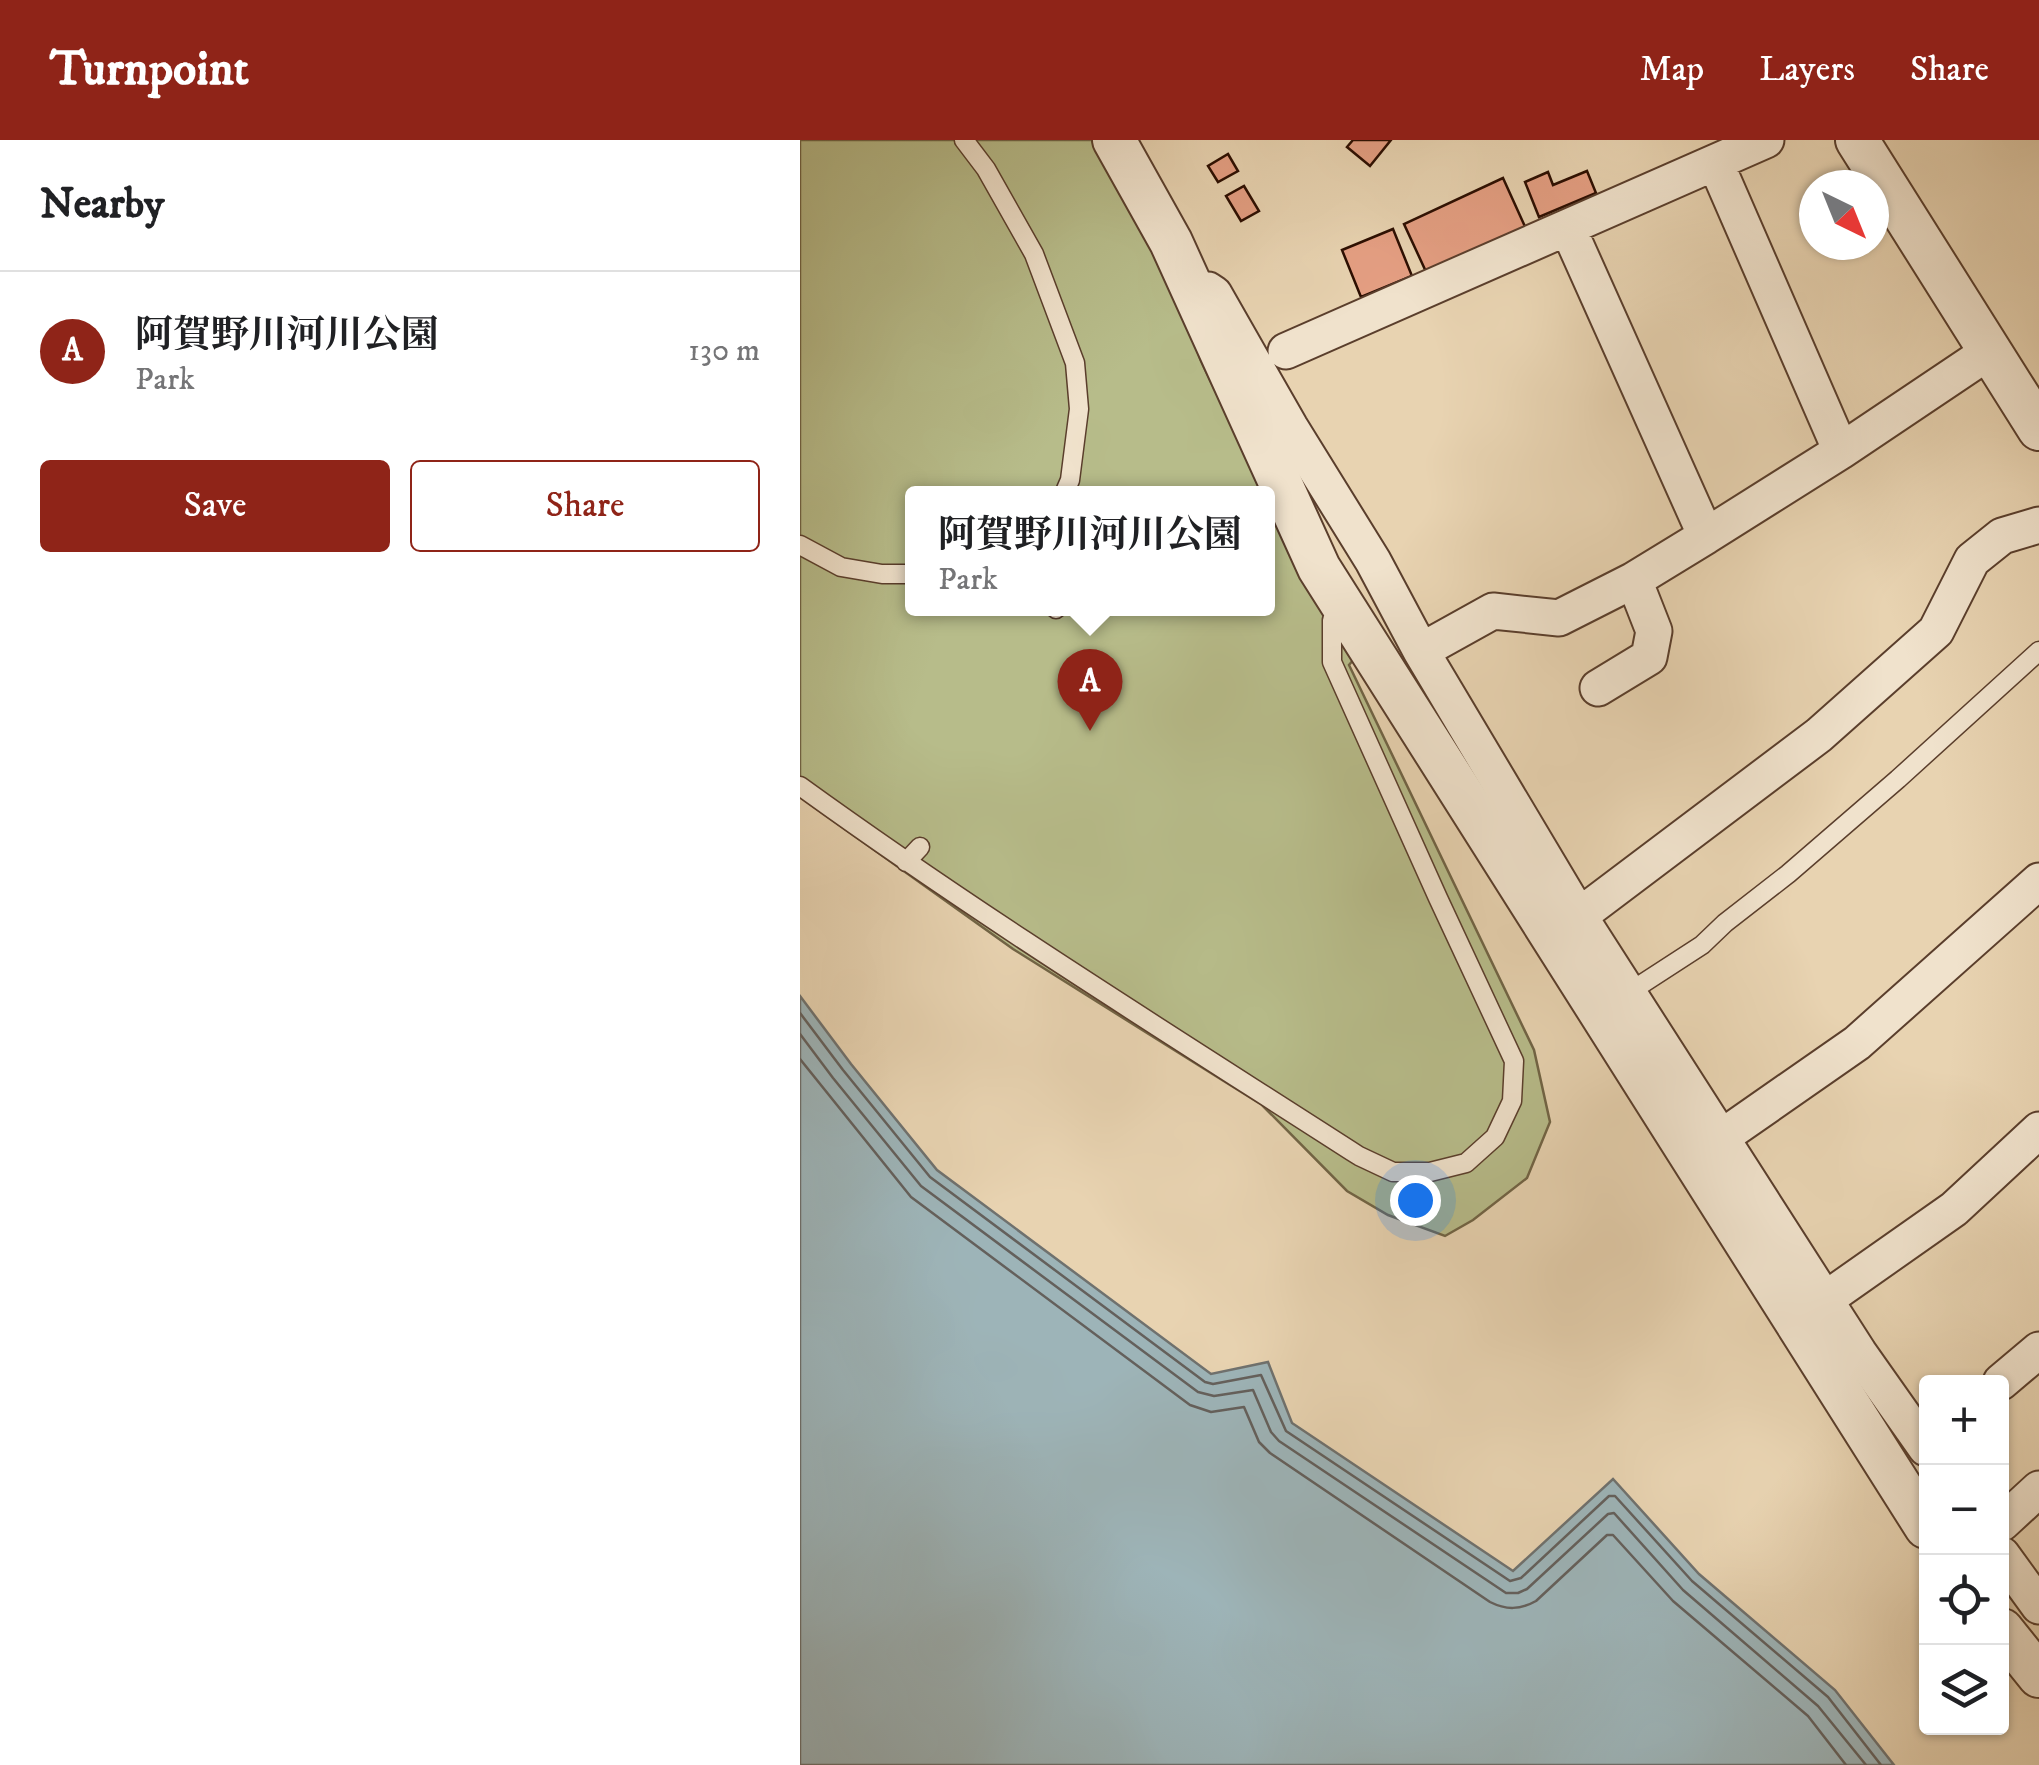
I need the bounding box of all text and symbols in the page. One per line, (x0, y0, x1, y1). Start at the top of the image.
text: Turnpoint (50, 40, 249, 100)
text: Map (1640, 48, 1704, 92)
text: Layers (1759, 48, 1855, 92)
text: Share (1910, 48, 1989, 92)
north arrow (1799, 170, 1889, 260)
text: Nearby (40, 179, 164, 231)
text: 阿賀野川河川公園 (135, 312, 439, 360)
text: A (62, 331, 83, 371)
text: 130 m (688, 331, 760, 371)
text: Park (135, 360, 195, 400)
button: Save (40, 460, 390, 552)
button: Share (410, 460, 760, 552)
popup (905, 486, 1275, 616)
text: 阿賀野川河川公園 (938, 512, 1242, 560)
text: Park (938, 560, 998, 600)
pin: A (1058, 648, 1122, 731)
your location (1390, 1175, 1441, 1226)
map controls (1919, 1375, 2009, 1735)
button: + (1919, 1375, 2009, 1465)
button: − (1919, 1465, 2009, 1555)
button: locate (1919, 1555, 2009, 1645)
button: layers (1919, 1645, 2009, 1735)

